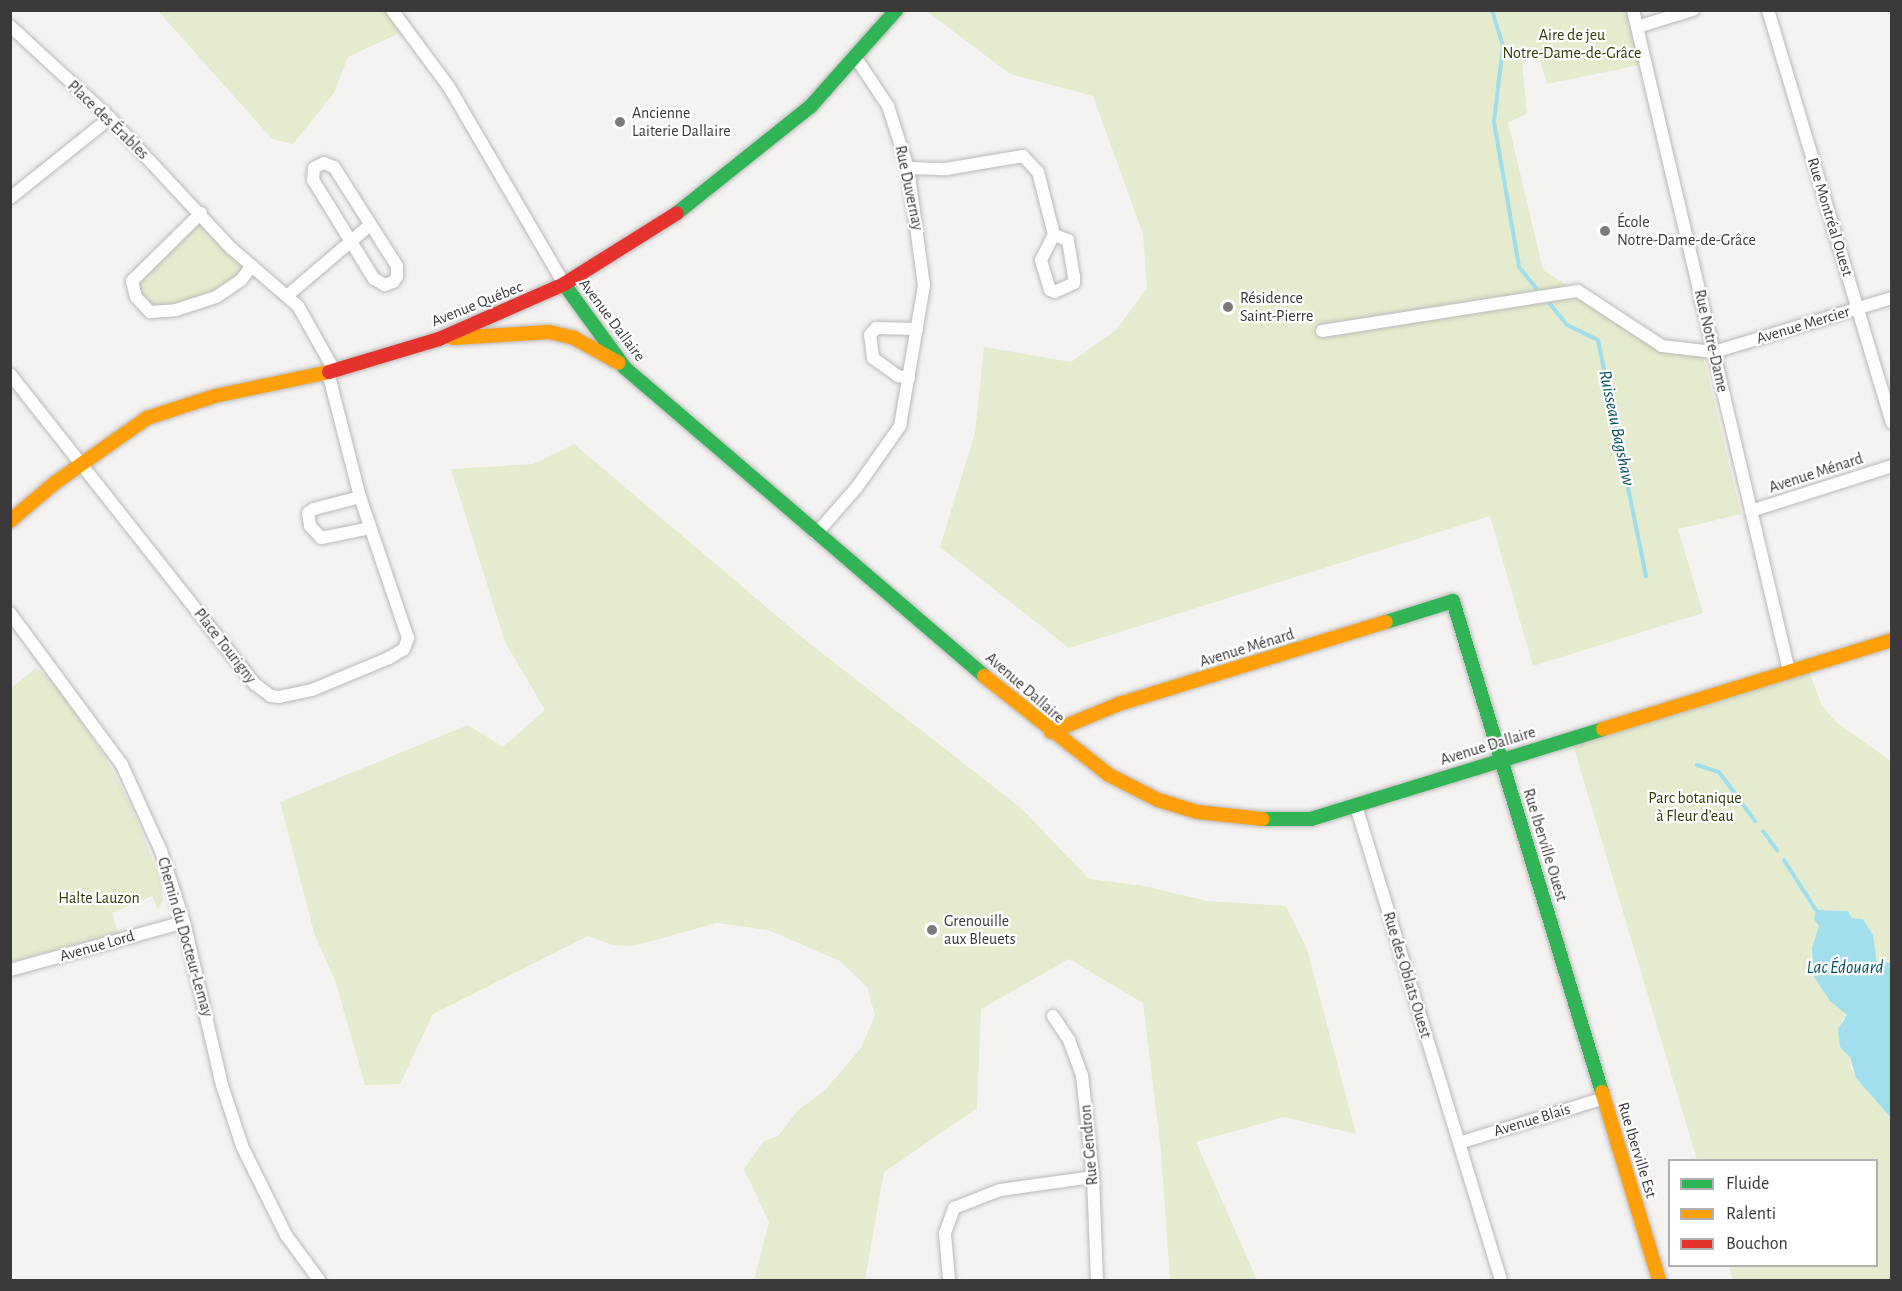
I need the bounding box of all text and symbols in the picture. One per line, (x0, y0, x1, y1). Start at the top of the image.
park label: Aire de jeu Notre-Dame-de-Grâce (1503, 25, 1641, 63)
street label: Place des Érables (63, 76, 153, 164)
place label: Ancienne Laiterie Dallaire (632, 103, 731, 141)
marker: Ancienne Laiterie Dallaire (613, 115, 627, 129)
street label: Rue Duvernay (891, 144, 927, 232)
street label: Rue Montréal Ouest (1803, 155, 1857, 279)
place label: École Notre-Dame-de-Grâce (1617, 212, 1756, 250)
marker: École Notre-Dame-de-Grâce (1598, 224, 1612, 238)
street label: Avenue Dallaire (575, 275, 649, 365)
street label: Avenue Québec (429, 277, 525, 331)
place label: Résidence Saint-Pierre (1240, 288, 1313, 326)
street label: Rue Notre-Dame (1690, 288, 1732, 394)
marker: Résidence Saint-Pierre (1221, 300, 1235, 314)
street label: Avenue Mercier (1754, 302, 1852, 348)
water label: Ruisseau Bagshaw (1593, 368, 1639, 488)
street label: Avenue Ménard (1766, 449, 1866, 497)
street label: Place Tourigny (190, 605, 260, 687)
street label: Avenue Ménard (1197, 625, 1297, 671)
street label: Avenue Dallaire (981, 648, 1069, 728)
street label: Avenue Dallaire (1438, 722, 1538, 770)
street label: Rue Iberville Ouest (1519, 786, 1571, 904)
park label: Parc botanique à Fleur d'eau (1648, 788, 1742, 826)
street label: Chemin du Docteur-Lemay (153, 855, 217, 1019)
park label: Halte Lauzon (58, 888, 140, 908)
street label: Rue des Oblats Ouest (1379, 910, 1435, 1040)
place label: Grenouille aux Bleuets (944, 911, 1016, 949)
marker: Grenouille aux Bleuets (925, 923, 939, 937)
street label: Avenue Lord (57, 926, 137, 966)
water label: Lac Édouard (1807, 957, 1883, 979)
street label: Avenue Blais (1491, 1099, 1573, 1141)
street label: Rue Iberville Est (1613, 1100, 1661, 1200)
street label: Rue Gendron (1076, 1104, 1102, 1186)
legend (1668, 1159, 1878, 1267)
text: Fluide (1726, 1175, 1769, 1193)
text: Ralenti (1726, 1205, 1776, 1223)
text: Bouchon (1726, 1235, 1788, 1253)

